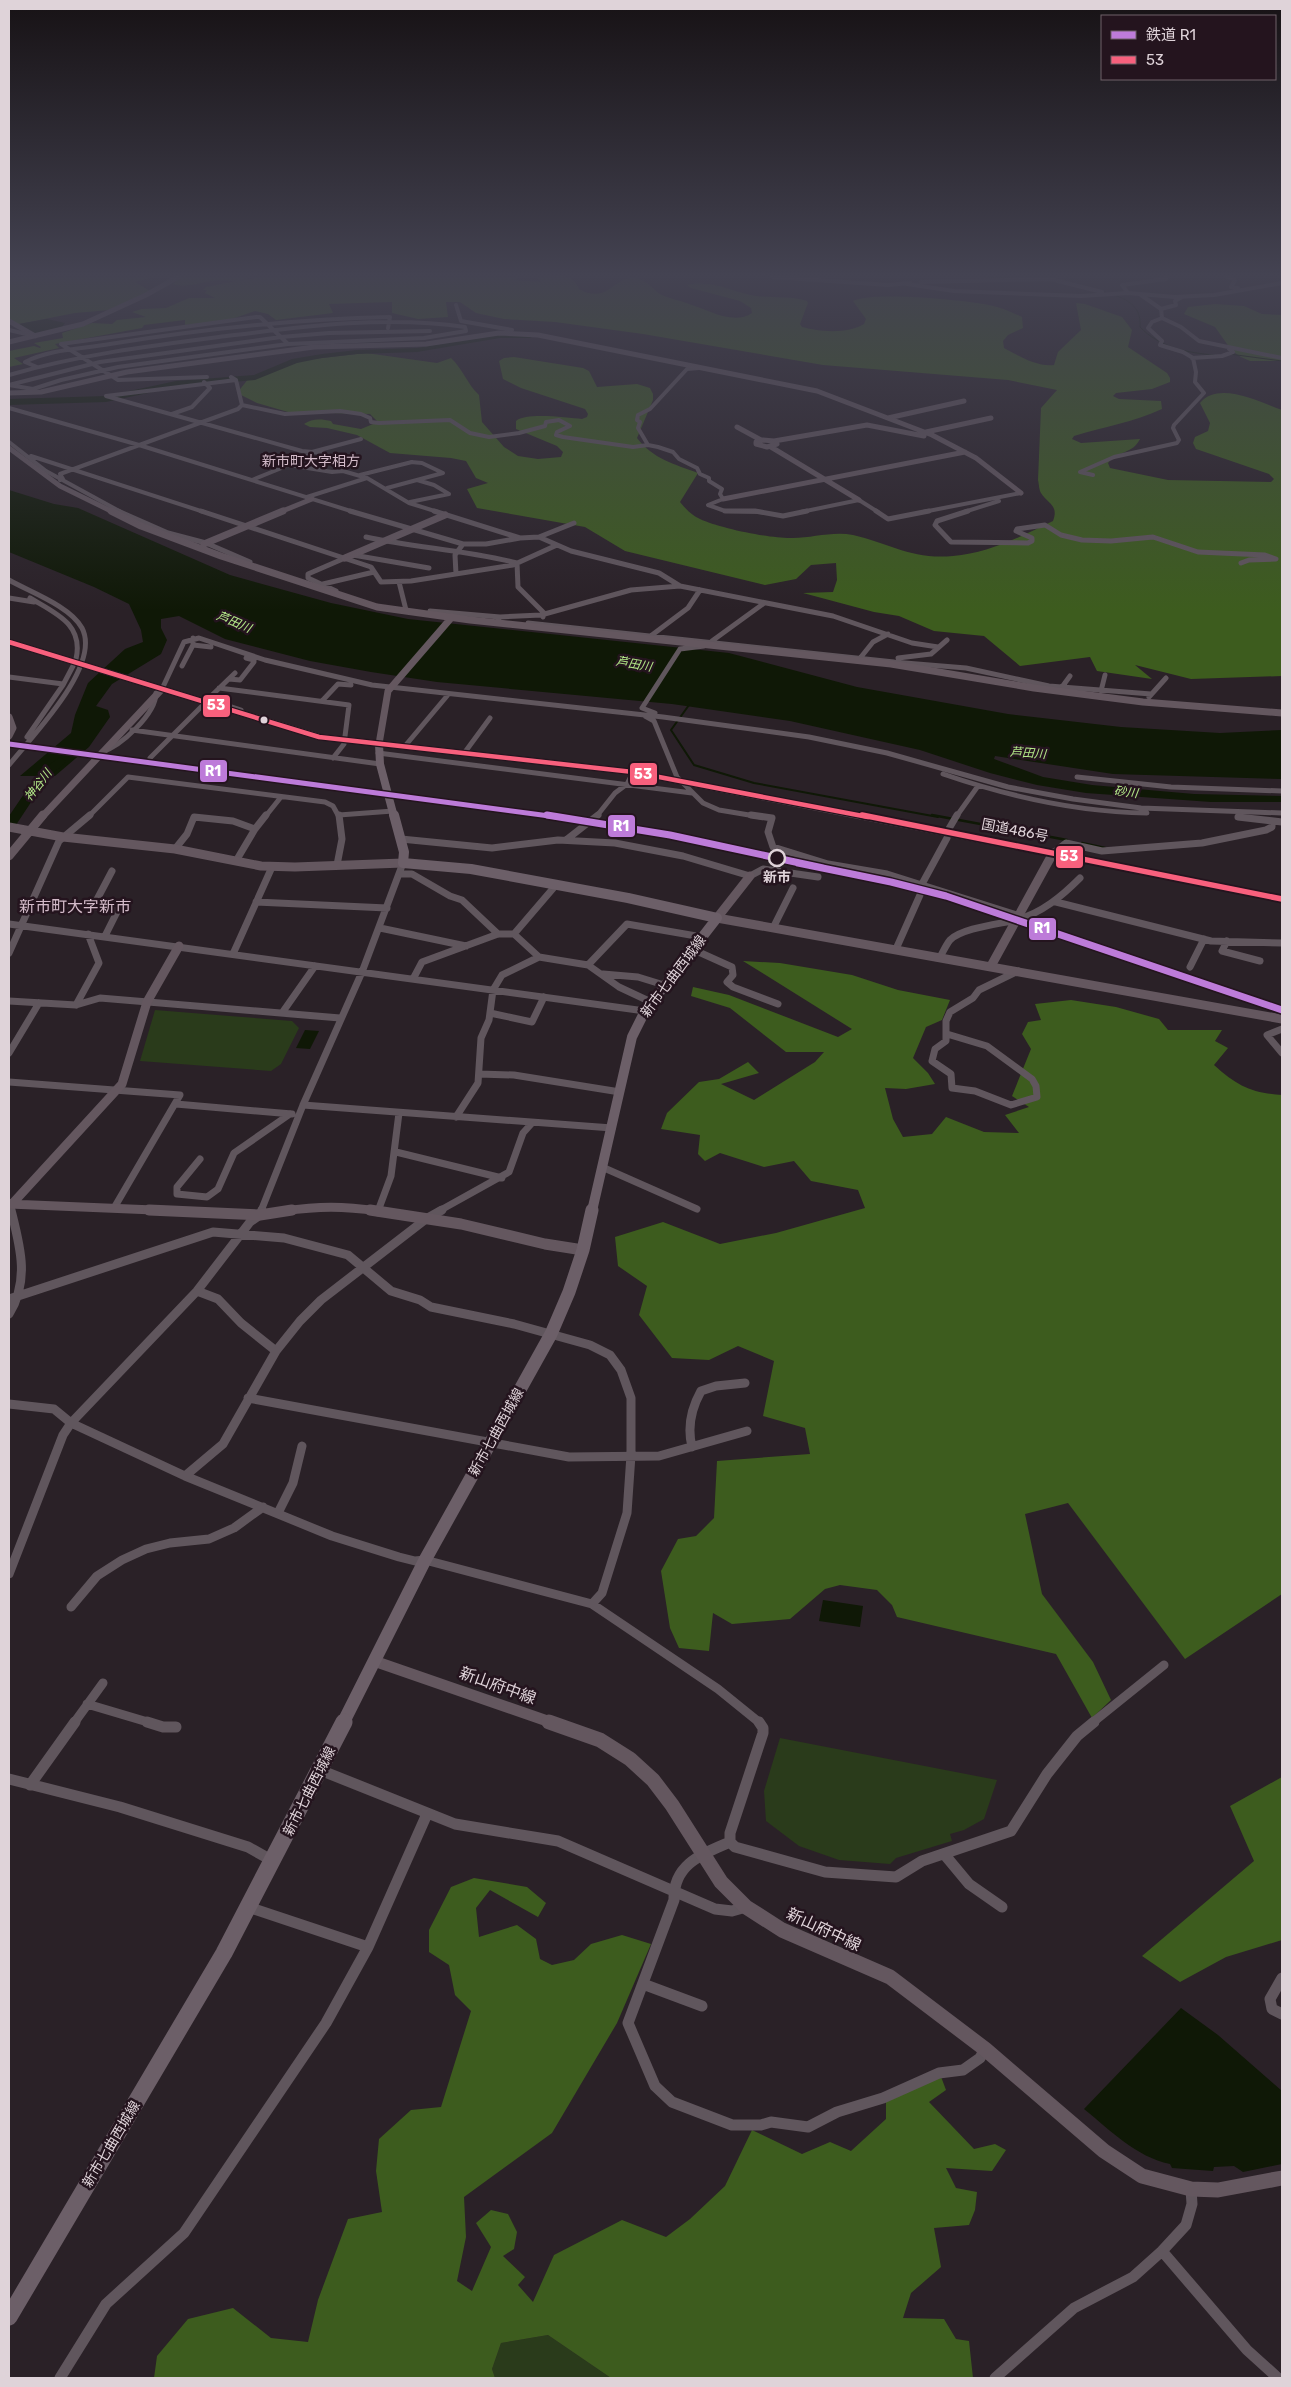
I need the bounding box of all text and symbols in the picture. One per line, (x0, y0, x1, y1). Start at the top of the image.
legend (1101, 15, 1276, 80)
text: 鉄道 R1 (1146, 26, 1196, 44)
text: 53 (1146, 51, 1164, 69)
district label: 新市町大字相方 (262, 453, 360, 470)
water label: 芦田川 (215, 609, 255, 636)
water label: 芦田川 (615, 654, 655, 674)
line badge: 53 (202, 694, 231, 718)
text: 53 (207, 697, 225, 714)
unlabelled marker (259, 715, 269, 725)
water label: 芦田川 (1010, 745, 1048, 761)
line badge: R1 (199, 759, 228, 783)
line badge: 53 (629, 762, 658, 786)
text: R1 (205, 763, 221, 780)
water label: 神谷川 (21, 765, 56, 803)
text: 53 (634, 766, 652, 783)
water label: 砂川 (1113, 784, 1141, 801)
line badge: R1 (607, 814, 636, 838)
street label: 国道486号 (980, 816, 1050, 845)
text: R1 (613, 818, 629, 835)
line badge: 53 (1055, 845, 1084, 869)
text: 53 (1060, 848, 1078, 865)
marker: 新市 (768, 849, 786, 867)
place label: 新市 (763, 869, 791, 886)
district label: 新市町大字新市 (19, 897, 131, 916)
line badge: R1 (1028, 917, 1057, 941)
text: R1 (1034, 920, 1050, 937)
street label: 新市七曲西城線 (637, 932, 710, 1021)
street label: 新市七曲西城線 (465, 1385, 528, 1479)
street label: 新山府中線 (457, 1663, 539, 1708)
street label: 新市七曲西城線 (280, 1744, 339, 1839)
street label: 新山府中線 (784, 1904, 864, 1955)
street label: 新市七曲西城線 (79, 2098, 144, 2191)

